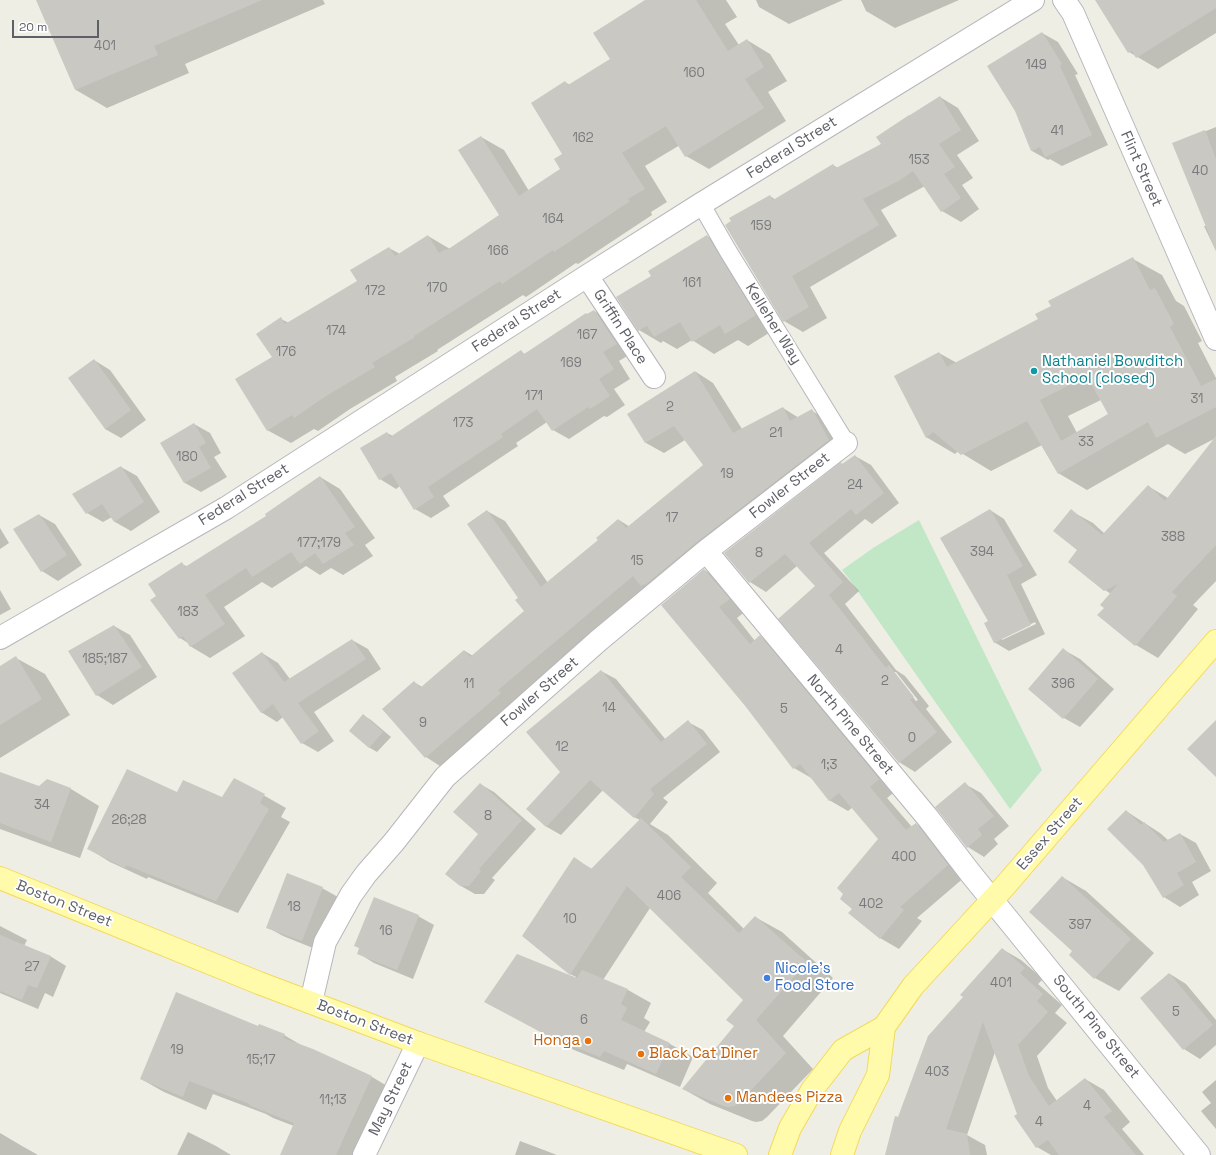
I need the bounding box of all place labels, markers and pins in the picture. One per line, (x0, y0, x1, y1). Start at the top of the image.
place label: Nathaniel Bowditch School (closed) (1042, 353, 1183, 388)
marker: Nathaniel Bowditch School (closed) (1029, 366, 1039, 376)
place label: Nicole's Food Store (775, 960, 854, 995)
marker: Nicole's Food Store (762, 973, 772, 983)
place label: Honga (533, 1032, 580, 1050)
marker: Honga (583, 1036, 593, 1046)
place label: Black Cat Diner (649, 1045, 758, 1063)
marker: Black Cat Diner (636, 1049, 646, 1059)
place label: Mandees Pizza (736, 1089, 843, 1107)
marker: Mandees Pizza (723, 1093, 733, 1103)

